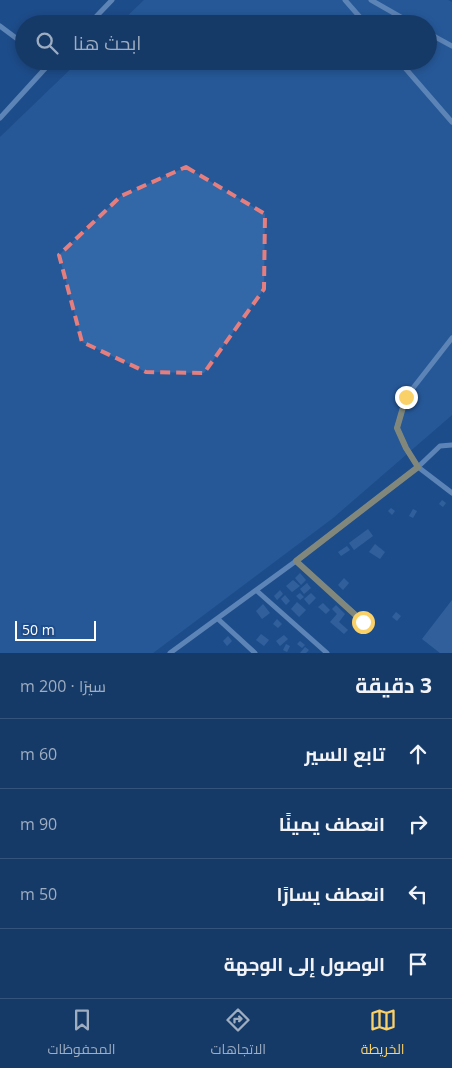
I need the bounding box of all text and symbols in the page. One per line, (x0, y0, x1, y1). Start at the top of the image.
search box (15, 15, 437, 70)
icon: search (33, 29, 61, 57)
text: ابحث هنا (73, 30, 141, 56)
route end (395, 386, 418, 409)
route start (352, 611, 375, 634)
scale bar (15, 618, 96, 641)
text: 50 m (22, 620, 55, 639)
text: 3 دقيقة (355, 671, 432, 699)
text: سيرًا · 200 m (20, 675, 106, 697)
icon: ahead (404, 740, 432, 768)
text: تابع السير (305, 741, 385, 767)
text: 60 m (20, 743, 57, 765)
icon: right (404, 810, 432, 838)
text: انعطف يمينًا (279, 811, 385, 837)
text: 90 m (20, 813, 57, 835)
icon: left (404, 880, 432, 908)
text: انعطف يسارًا (276, 881, 385, 907)
text: 50 m (20, 883, 57, 905)
icon: arrive (404, 950, 432, 978)
text: الوصول إلى الوجهة (224, 951, 385, 977)
tab: المحفوظات (47, 1006, 116, 1062)
tab: الاتجاهات (211, 1006, 266, 1062)
tab: الخريطة (361, 1006, 405, 1062)

